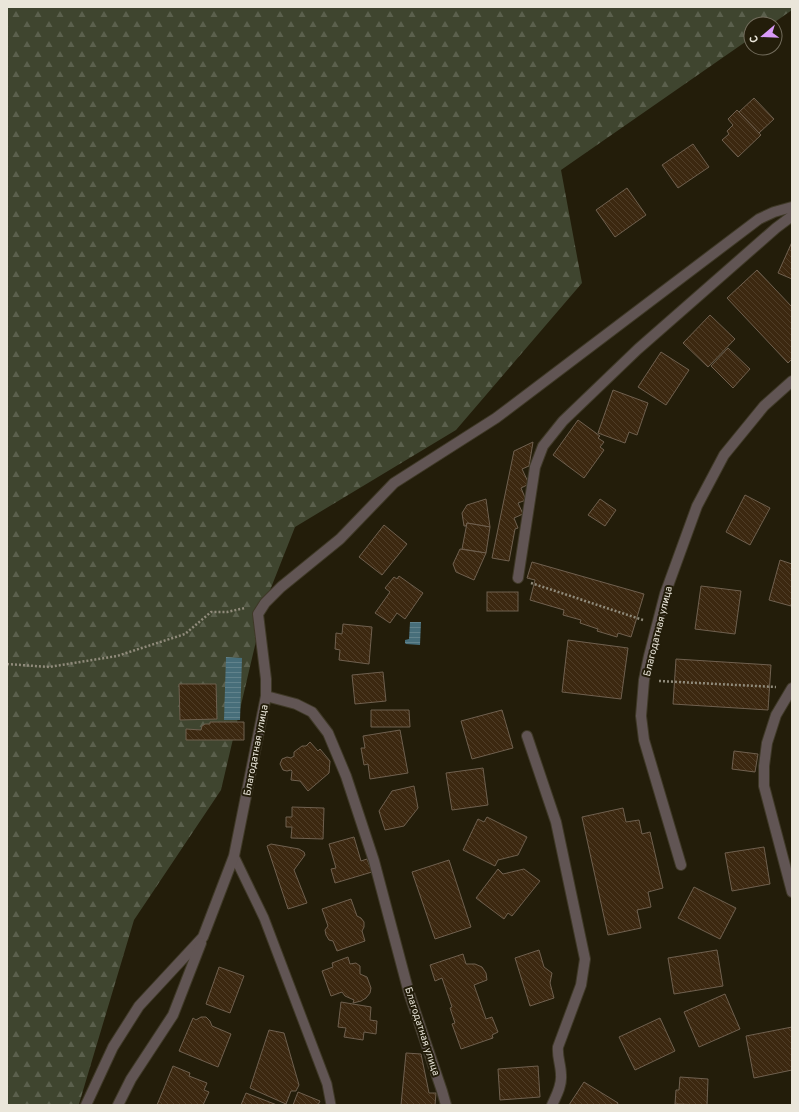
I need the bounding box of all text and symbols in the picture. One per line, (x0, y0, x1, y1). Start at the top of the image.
north arrow (743, 16, 783, 56)
text: С (747, 33, 762, 45)
street label: Благодатная улица (641, 585, 676, 678)
street label: Благодатная улица (241, 704, 272, 797)
street label: Благодатная улица (401, 985, 442, 1078)

